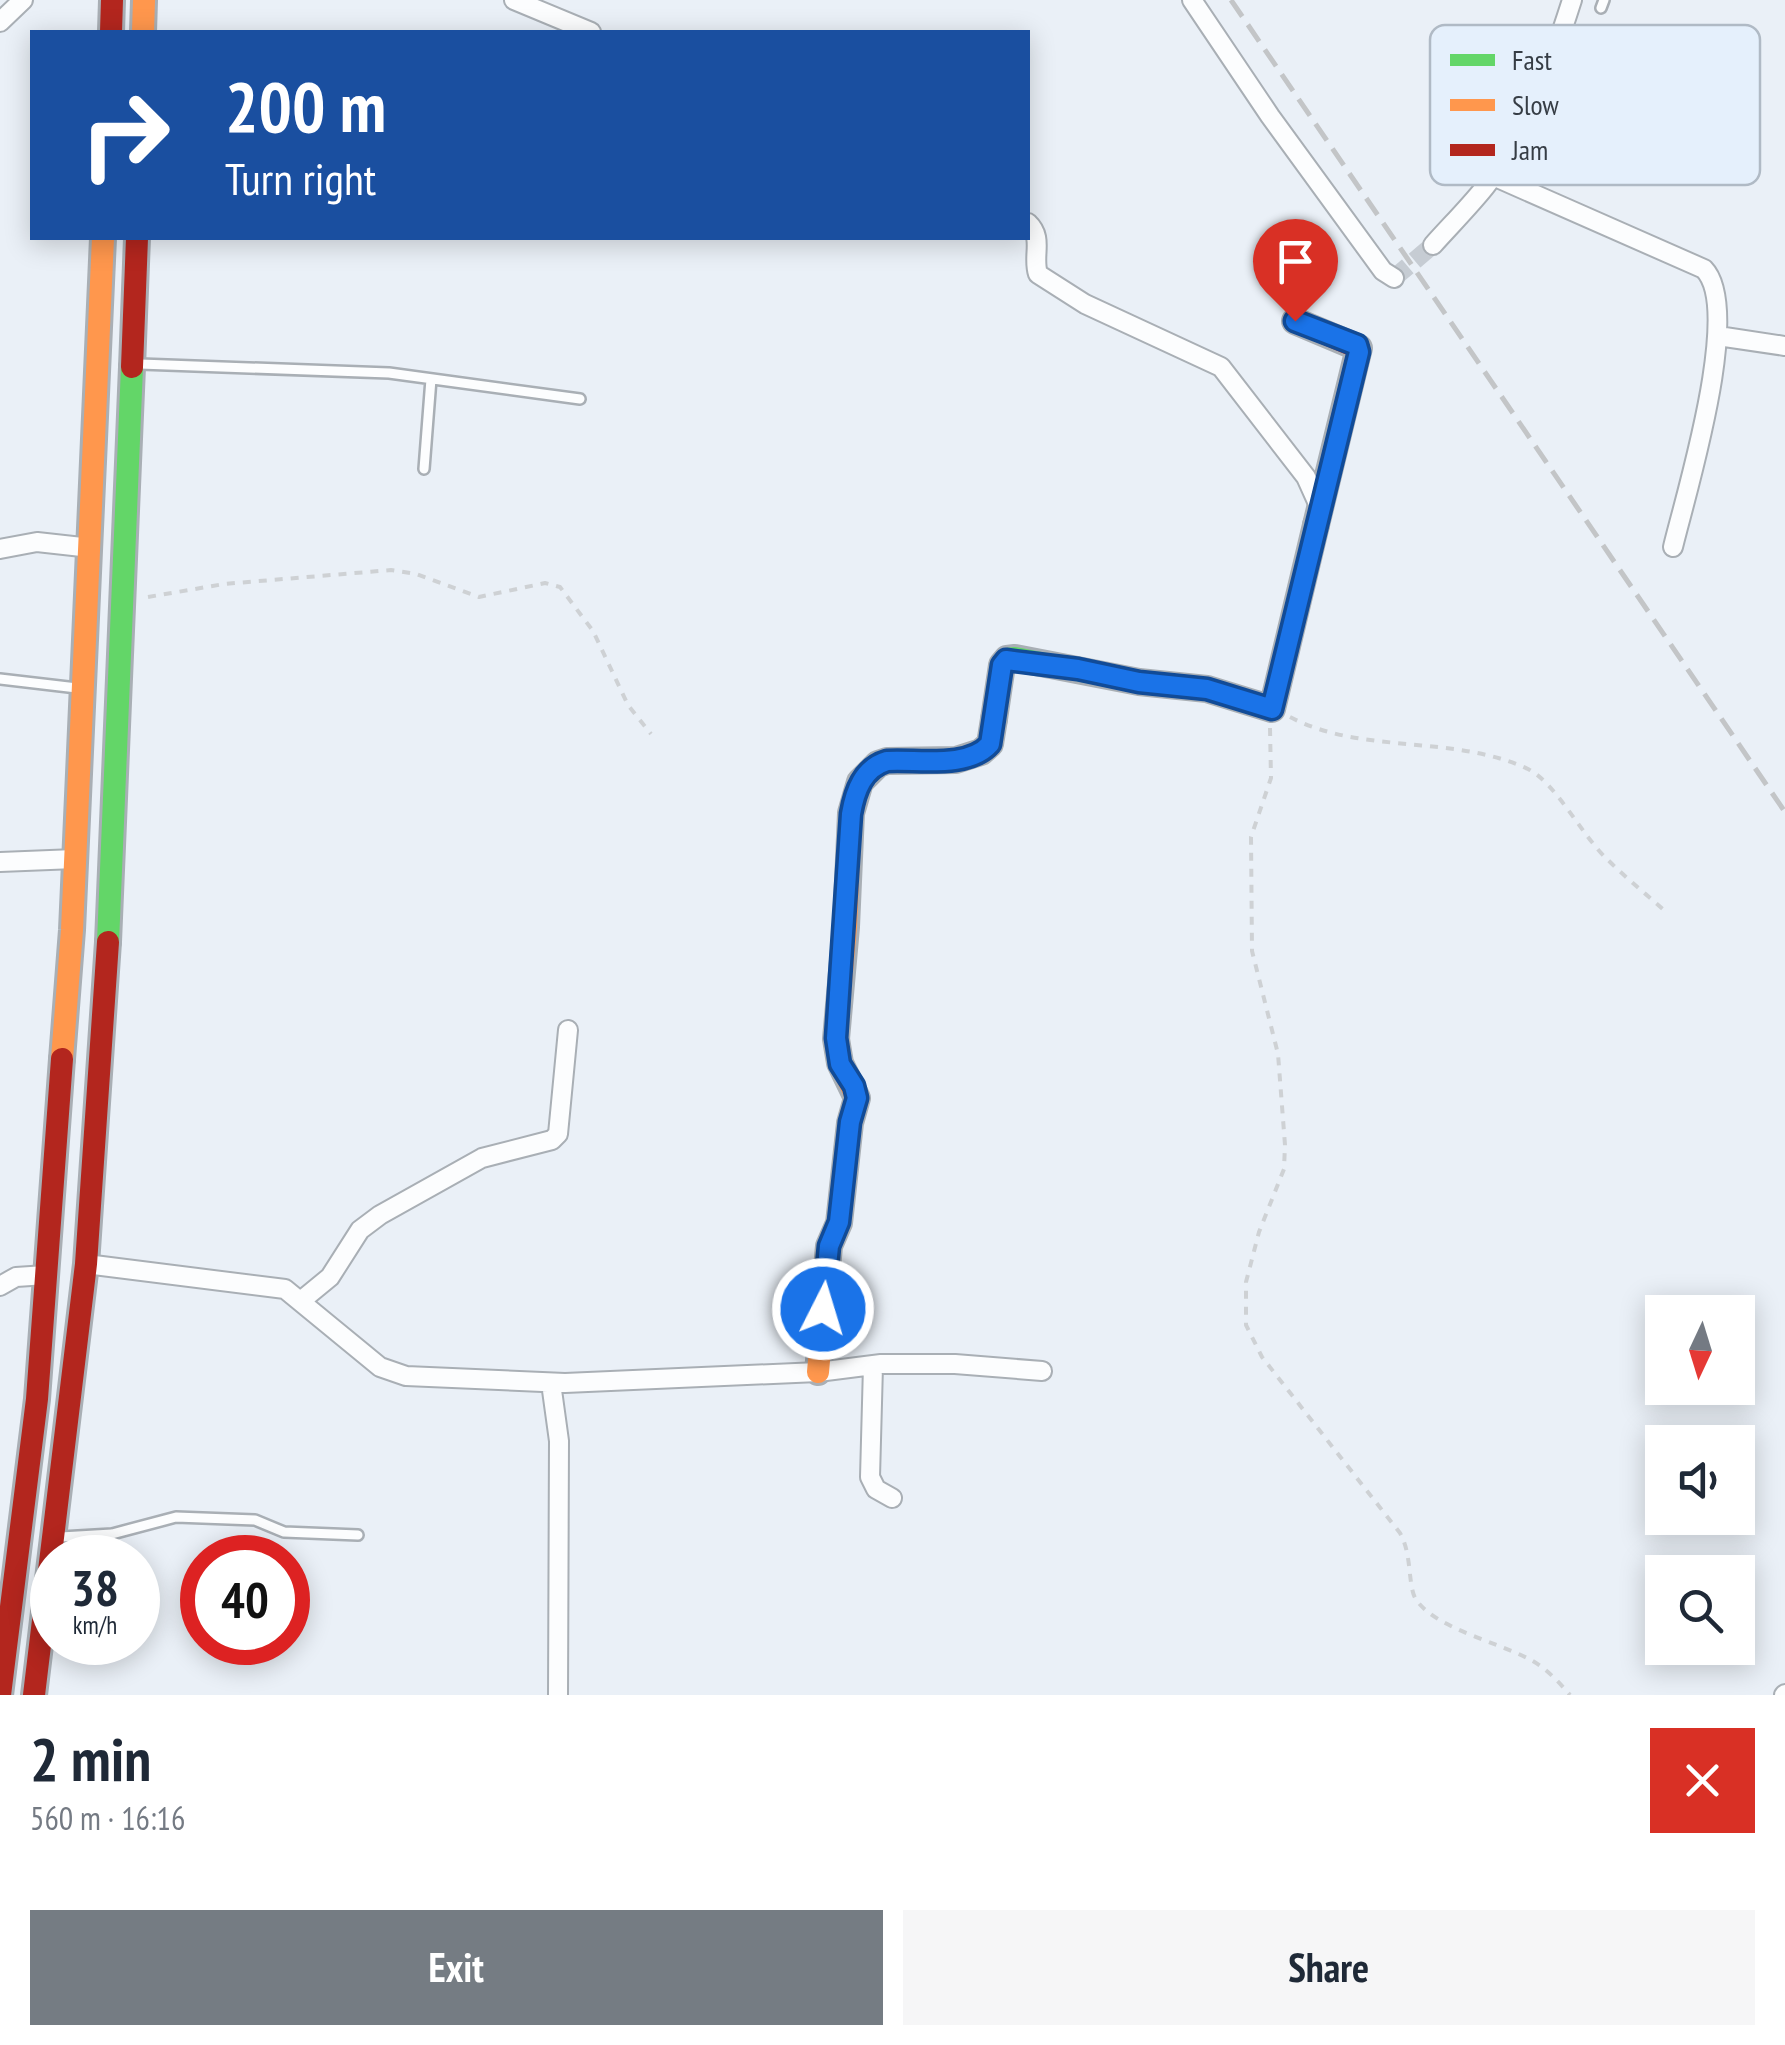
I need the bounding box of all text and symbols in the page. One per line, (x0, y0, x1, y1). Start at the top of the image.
legend (1430, 25, 1760, 185)
text: Fast (1512, 41, 1552, 78)
text: 200 m (225, 61, 386, 151)
icon: right (60, 70, 190, 200)
text: Slow (1512, 86, 1559, 123)
text: Jam (1511, 131, 1548, 168)
text: Turn right (225, 149, 376, 207)
pin (1253, 219, 1338, 322)
icon: arrive (1268, 234, 1323, 289)
position arrow (771, 1257, 875, 1361)
north arrow (1645, 1295, 1755, 1405)
map controls (1645, 1295, 1755, 1665)
button: sound (1645, 1425, 1755, 1535)
speed limit sign: 40 (180, 1535, 310, 1665)
text: 38 (71, 1555, 119, 1620)
button: search (1645, 1555, 1755, 1665)
text: km/h (73, 1609, 117, 1641)
text: 2 min (30, 1720, 151, 1798)
button: close (1650, 1728, 1755, 1833)
text: 560 m · 16:16 (30, 1797, 185, 1839)
button: Exit (30, 1910, 883, 2025)
button: Share (903, 1910, 1755, 2025)

